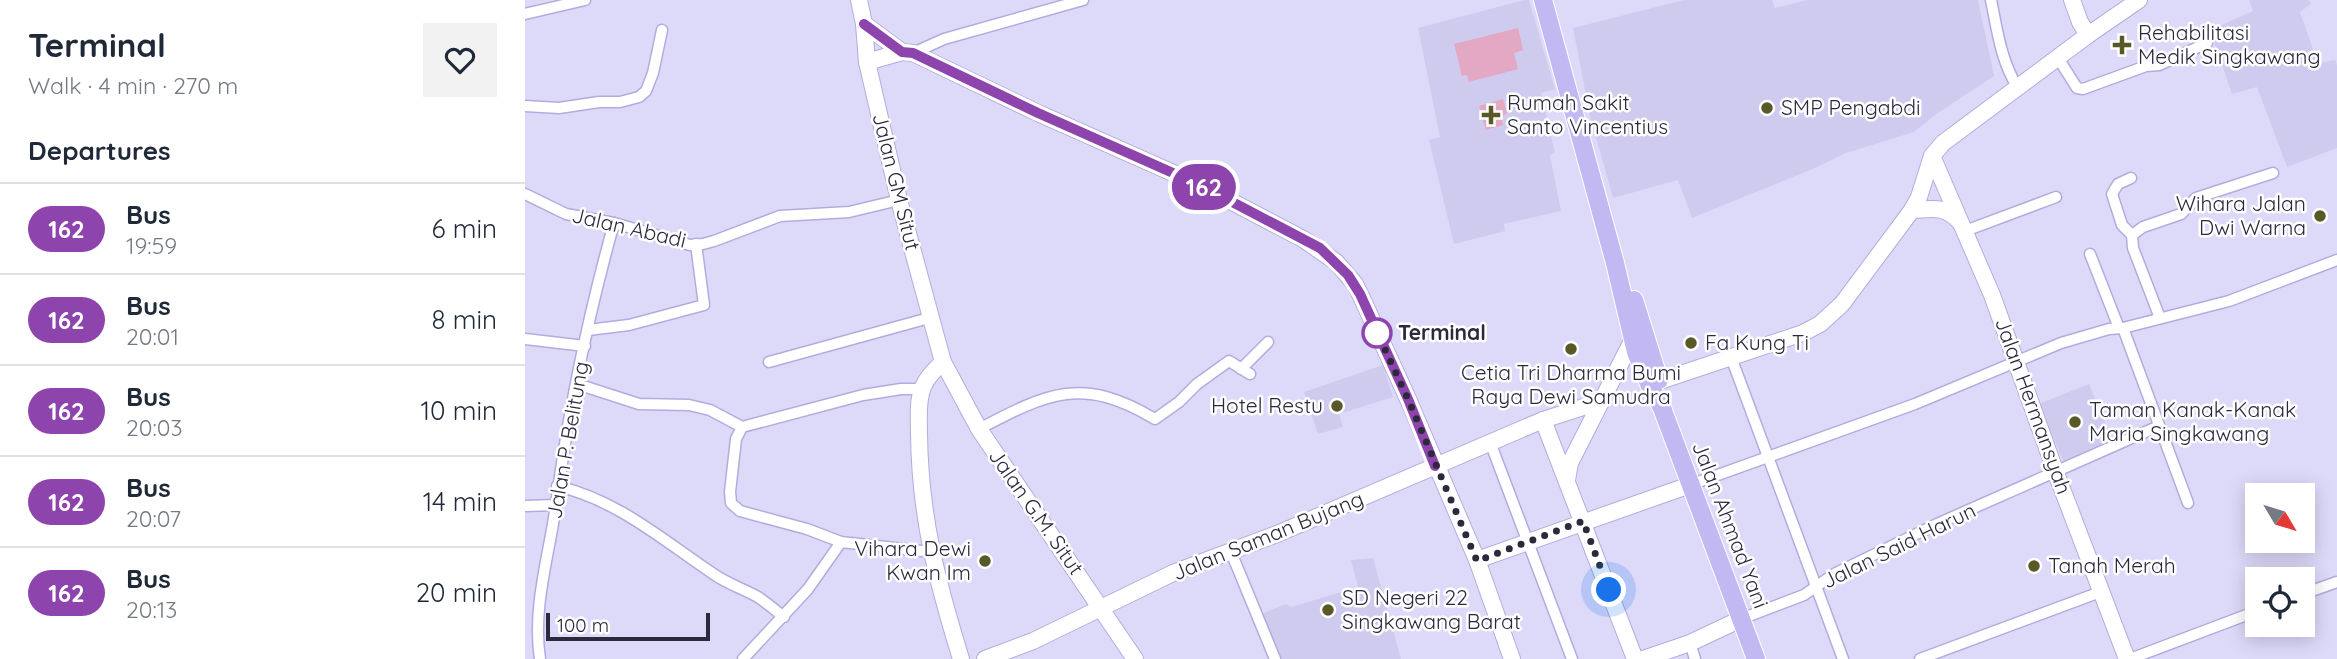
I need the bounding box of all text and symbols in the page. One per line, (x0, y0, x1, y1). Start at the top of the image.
place label: Rehabilitasi Medik Singkawang (2138, 19, 2321, 69)
button: heart (423, 23, 497, 97)
text: Terminal (28, 24, 166, 65)
marker: Rehabilitasi Medik Singkawang (2112, 35, 2132, 55)
text: Walk · 4 min · 270 m (28, 71, 238, 100)
place label: Rumah Sakit Santo Vincentius (1507, 89, 1668, 139)
place label: SMP Pengabdi (1781, 94, 1920, 120)
marker: SMP Pengabdi (1759, 100, 1775, 116)
marker: Rumah Sakit Santo Vincentius (1481, 105, 1501, 125)
street label: Jalan GM Situt (867, 111, 927, 253)
text: Departures (28, 134, 171, 167)
line badge: 162 (1164, 164, 1244, 210)
text: 162 (1186, 172, 1222, 202)
place label: Wihara Jalan Dwi Warna (2176, 190, 2306, 240)
text: Bus (126, 198, 171, 231)
street label: Jalan Abadi (570, 201, 689, 253)
marker: Wihara Jalan Dwi Warna (2312, 208, 2328, 224)
text: 6 min (432, 212, 497, 245)
text: 162 (48, 214, 85, 244)
text: 19:59 (126, 231, 177, 260)
text: Bus (126, 289, 171, 322)
text: 8 min (432, 303, 497, 336)
text: 162 (48, 305, 85, 335)
street label: Jalan Hermansyah (1990, 314, 2078, 497)
marker: Terminal (1362, 318, 1392, 348)
place label: Terminal (1398, 319, 1486, 345)
text: 20:01 (126, 322, 179, 351)
place label: Fa Kung Ti (1705, 329, 1809, 355)
marker: Fa Kung Ti (1683, 335, 1699, 351)
marker: Cetia Tri Dharma Bumi Raya Dewi Samudra (1563, 341, 1579, 357)
street label: Jalan P. Belitung (540, 359, 594, 521)
place label: Cetia Tri Dharma Bumi Raya Dewi Samudra (1461, 359, 1681, 409)
text: Bus (126, 380, 171, 413)
place label: Hotel Restu (1211, 392, 1323, 418)
text: 10 min (421, 394, 497, 427)
text: 162 (48, 396, 85, 426)
place label: Taman Kanak-Kanak Maria Singkawang (2089, 396, 2296, 446)
marker: Hotel Restu (1329, 398, 1345, 414)
text: 20:03 (126, 413, 182, 442)
marker: Taman Kanak-Kanak Maria Singkawang (2067, 414, 2083, 430)
street label: Jalan Ahmad Yani (1687, 438, 1775, 612)
street label: Jalan G.M. Situt (984, 443, 1090, 579)
text: Bus (126, 471, 171, 504)
north arrow (2245, 483, 2315, 553)
map controls (2245, 483, 2315, 637)
text: 14 min (423, 485, 497, 518)
street label: Jalan Saman Bujang (1168, 485, 1367, 585)
text: 162 (48, 487, 85, 517)
street label: Jalan Said Harun (1818, 497, 1980, 594)
text: 20:07 (126, 504, 181, 533)
place label: Vihara Dewi Kwan Im (854, 535, 971, 585)
place label: Tanah Merah (2048, 552, 2176, 578)
marker: Vihara Dewi Kwan Im (977, 553, 993, 569)
marker: Tanah Merah (2026, 558, 2042, 574)
text: Bus (126, 562, 171, 595)
button: locate (2245, 567, 2315, 637)
your location (1591, 572, 1626, 607)
text: 20 min (416, 576, 497, 609)
text: 162 (48, 578, 85, 608)
place label: SD Negeri 22 Singkawang Barat (1342, 584, 1521, 634)
text: 20:13 (126, 595, 177, 624)
marker: SD Negeri 22 Singkawang Barat (1320, 602, 1336, 618)
scale bar (546, 610, 711, 642)
text: 100 m (557, 613, 609, 637)

